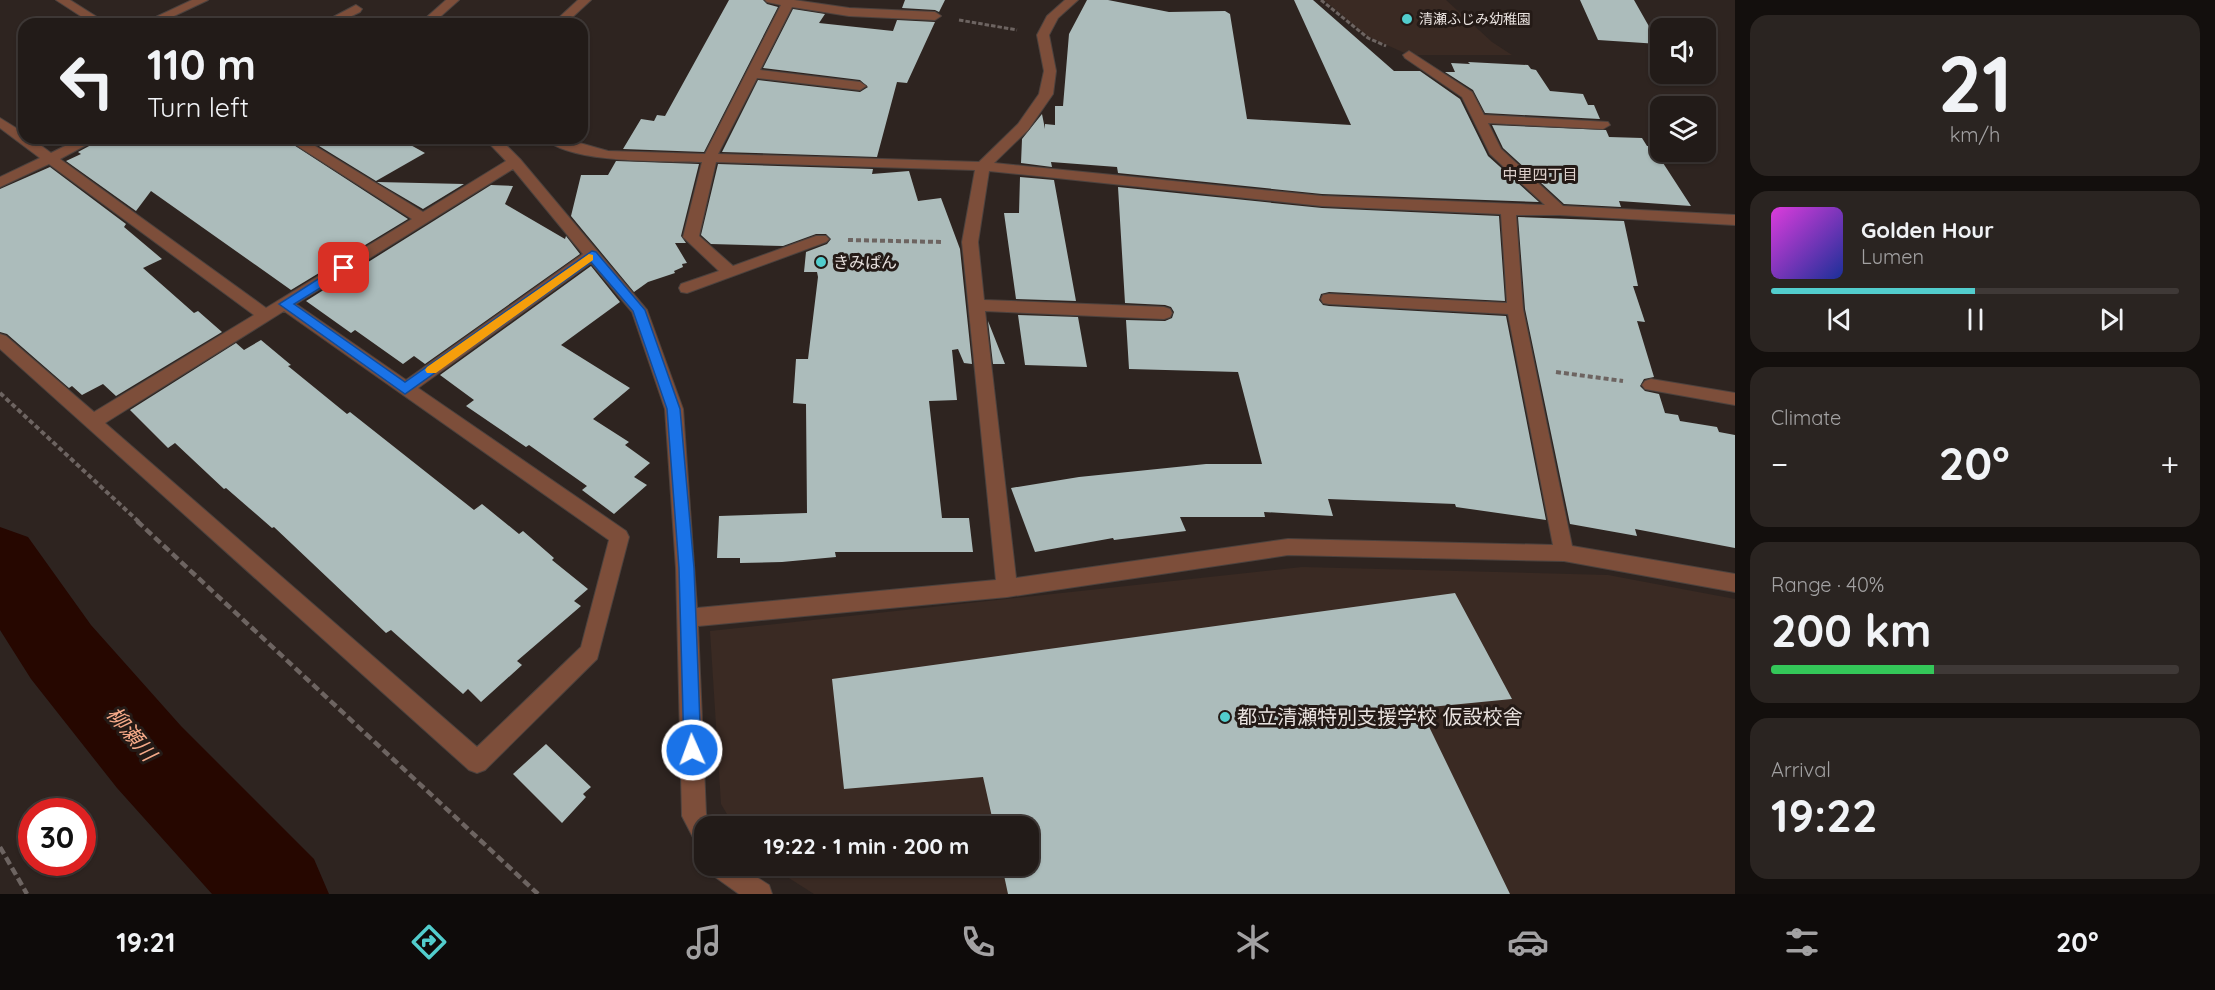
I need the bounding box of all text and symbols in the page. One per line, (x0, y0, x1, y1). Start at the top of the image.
place label: 清瀬ふじみ幼稚園 (1419, 10, 1531, 28)
marker: 清瀬ふじみ幼稚園 (1400, 12, 1414, 26)
map controls (1650, 18, 1716, 162)
button: sound (1650, 18, 1716, 84)
text: 21 (1938, 34, 2012, 132)
text: 110 m (147, 38, 256, 91)
icon: left (48, 42, 126, 120)
text: Turn left (147, 90, 249, 124)
button: layers (1650, 96, 1716, 162)
text: km/h (1950, 122, 2000, 147)
district label: 中里四丁目 (1502, 165, 1578, 184)
text: Golden Hour (1861, 216, 1994, 244)
pin (318, 242, 369, 293)
text: Lumen (1861, 244, 1924, 269)
icon: arrive (327, 251, 360, 284)
place label: きみぱん (833, 252, 897, 272)
marker: きみぱん (814, 255, 828, 269)
icon: previous (1823, 303, 1856, 336)
icon: pause (1959, 303, 1992, 336)
icon: next (2095, 303, 2128, 336)
text: Climate (1771, 405, 1841, 430)
text: 20° (1939, 435, 2010, 491)
text: − (1771, 443, 1788, 484)
text: + (2160, 443, 2179, 484)
text: Range · 40% (1771, 572, 1884, 597)
text: 200 km (1771, 602, 1932, 658)
water label: 柳瀬川 (102, 701, 163, 767)
place label: 都立清瀬特別支援学校 仮設校舎 (1237, 704, 1522, 729)
marker: 都立清瀬特別支援学校 仮設校舎 (1218, 710, 1232, 724)
position arrow (660, 718, 724, 782)
text: Arrival (1771, 757, 1831, 782)
text: 19:22 (1771, 787, 1878, 843)
speed limit sign: 30 (18, 798, 96, 876)
text: 19:22 · 1 min · 200 m (764, 832, 969, 860)
icon: directions (408, 921, 450, 963)
icon: music (683, 921, 725, 963)
icon: phone (957, 921, 999, 963)
icon: climate (1232, 921, 1274, 963)
icon: car (1507, 921, 1549, 963)
icon: filters (1781, 921, 1823, 963)
text: 19:21 (116, 925, 175, 959)
text: 20° (2056, 925, 2099, 959)

